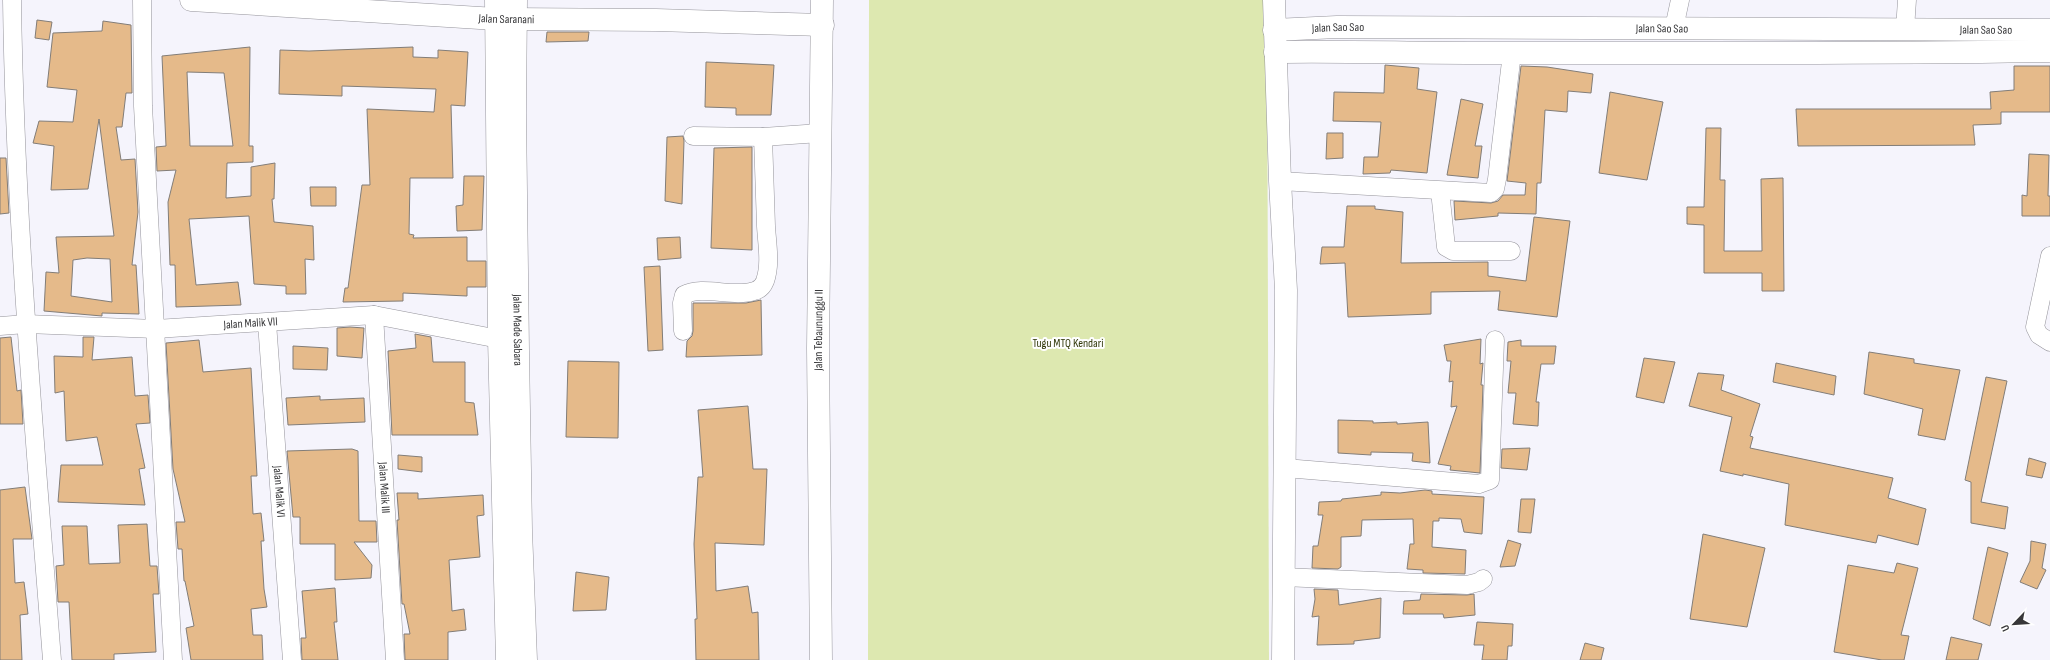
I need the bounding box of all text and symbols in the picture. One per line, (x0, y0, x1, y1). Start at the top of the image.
street label: Jalan Saranani (477, 10, 534, 27)
street label: Jalan Sao Sao (1310, 19, 1364, 36)
street label: Jalan Sao Sao (1635, 21, 1688, 36)
street label: Jalan Sao Sao (1959, 22, 2012, 37)
street label: Jalan Tebaununggu II (810, 289, 826, 372)
street label: Jalan Made Sabara (510, 293, 526, 366)
street label: Jalan Malik VII (222, 314, 278, 332)
park label: Tugu MTQ Kendari (1033, 336, 1103, 351)
street label: Jalan Malik III (375, 461, 394, 514)
street label: Jalan Malik VI (270, 464, 289, 518)
north arrow (1994, 604, 2034, 644)
text: U (1998, 622, 2012, 633)

